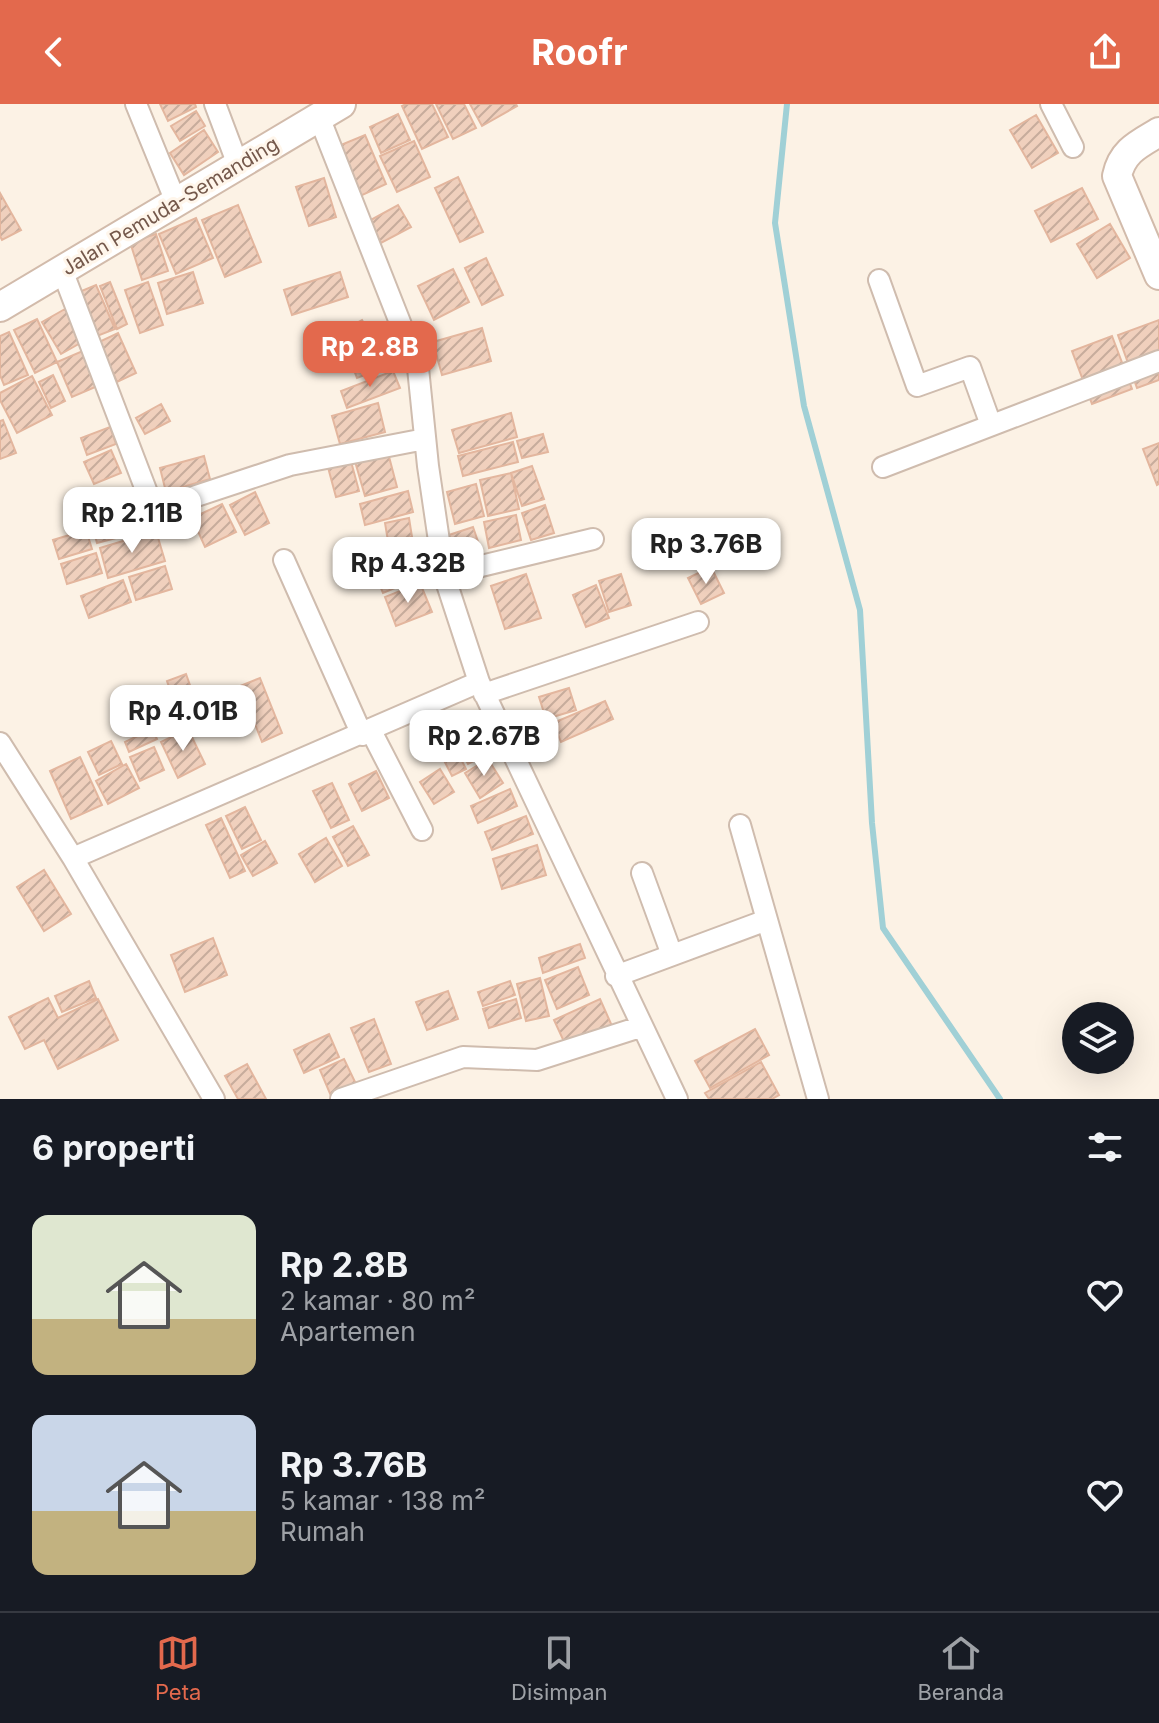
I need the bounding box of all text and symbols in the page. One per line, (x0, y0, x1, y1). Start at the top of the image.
icon: back (32, 30, 76, 74)
text: Roofr (531, 30, 628, 74)
icon: share (1083, 30, 1127, 74)
street label: Jalan Pemuda-Semanding (57, 132, 283, 280)
pin: Rp 2.8B (296, 321, 444, 389)
text: Rp 2.8B (321, 331, 419, 362)
pin: Rp 2.11B (49, 487, 215, 555)
text: Rp 2.11B (81, 497, 183, 528)
pin: Rp 3.76B (623, 518, 789, 586)
text: Rp 3.76B (650, 528, 762, 559)
pin: Rp 4.32B (325, 537, 491, 605)
text: Rp 4.32B (351, 547, 465, 578)
pin: Rp 4.01B (100, 685, 266, 753)
text: Rp 4.01B (128, 695, 238, 726)
pin: Rp 2.67B (401, 710, 567, 778)
text: Rp 2.67B (427, 720, 541, 751)
map controls (1062, 1002, 1134, 1074)
button: layers (1062, 1002, 1134, 1074)
icon: filters (1083, 1125, 1127, 1169)
text: 6 properti (32, 1127, 195, 1168)
text: Rp 2.8B (280, 1244, 408, 1285)
icon: home (96, 1247, 192, 1343)
icon: heart (1083, 1273, 1127, 1317)
text: 2 kamar · 80 m² (280, 1285, 475, 1316)
text: Apartemen (280, 1316, 416, 1347)
text: Rp 3.76B (280, 1444, 427, 1485)
icon: home (96, 1447, 192, 1543)
icon: heart (1083, 1473, 1127, 1517)
text: 5 kamar · 138 m² (280, 1485, 486, 1516)
text: Rumah (280, 1516, 365, 1547)
tab: Peta (155, 1631, 201, 1705)
tab: Disimpan (511, 1631, 608, 1705)
tab: Beranda (917, 1631, 1004, 1705)

